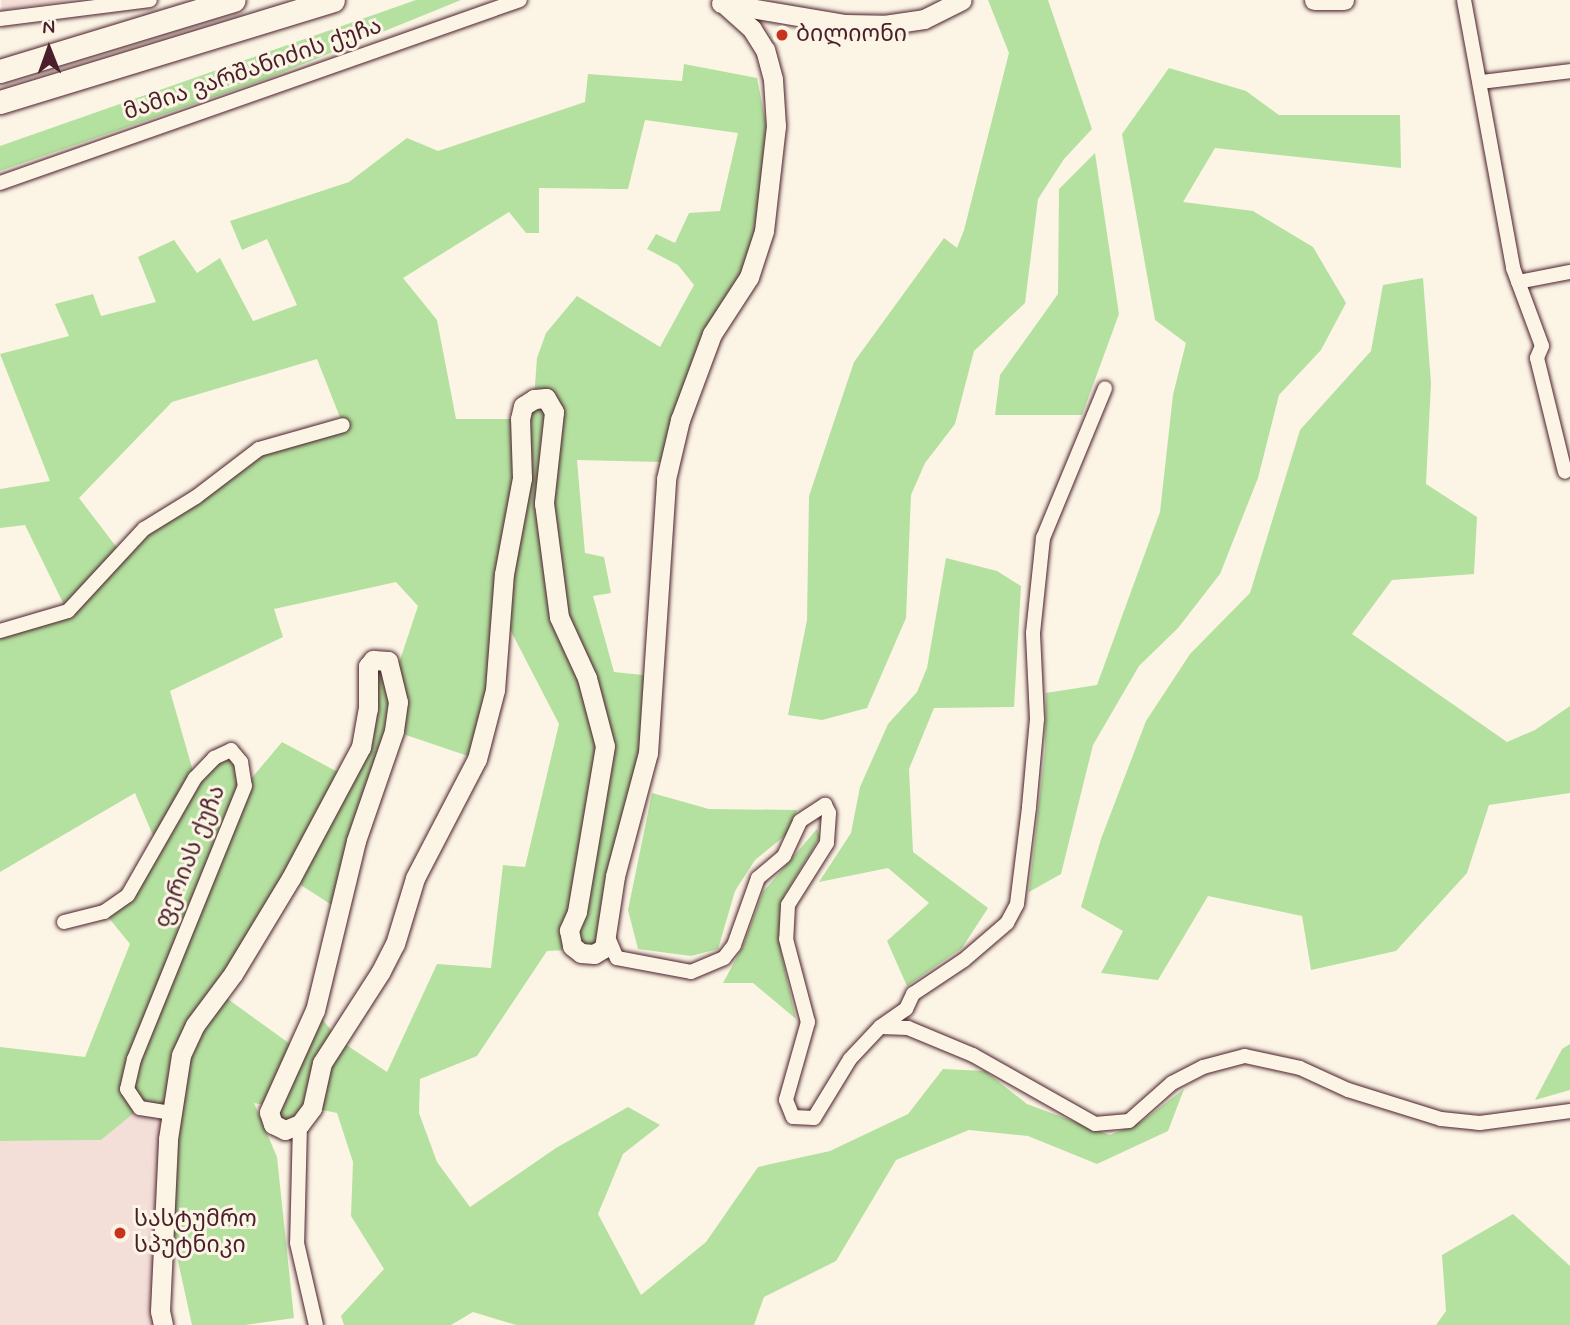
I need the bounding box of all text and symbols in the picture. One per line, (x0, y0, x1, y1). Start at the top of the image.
street label: მამია ვარშანიძის ქუჩა (120, 13, 386, 127)
north arrow (14, 14, 84, 84)
text: N (42, 15, 55, 40)
place label: ბილიონი (796, 21, 907, 49)
marker: ბილიონი (774, 27, 790, 43)
street label: ფერიას ქუჩა (150, 782, 232, 932)
place label: სასტუმრო სპუტნიკი (134, 1206, 257, 1260)
marker: სასტუმრო სპუტნიკი (112, 1225, 128, 1241)

